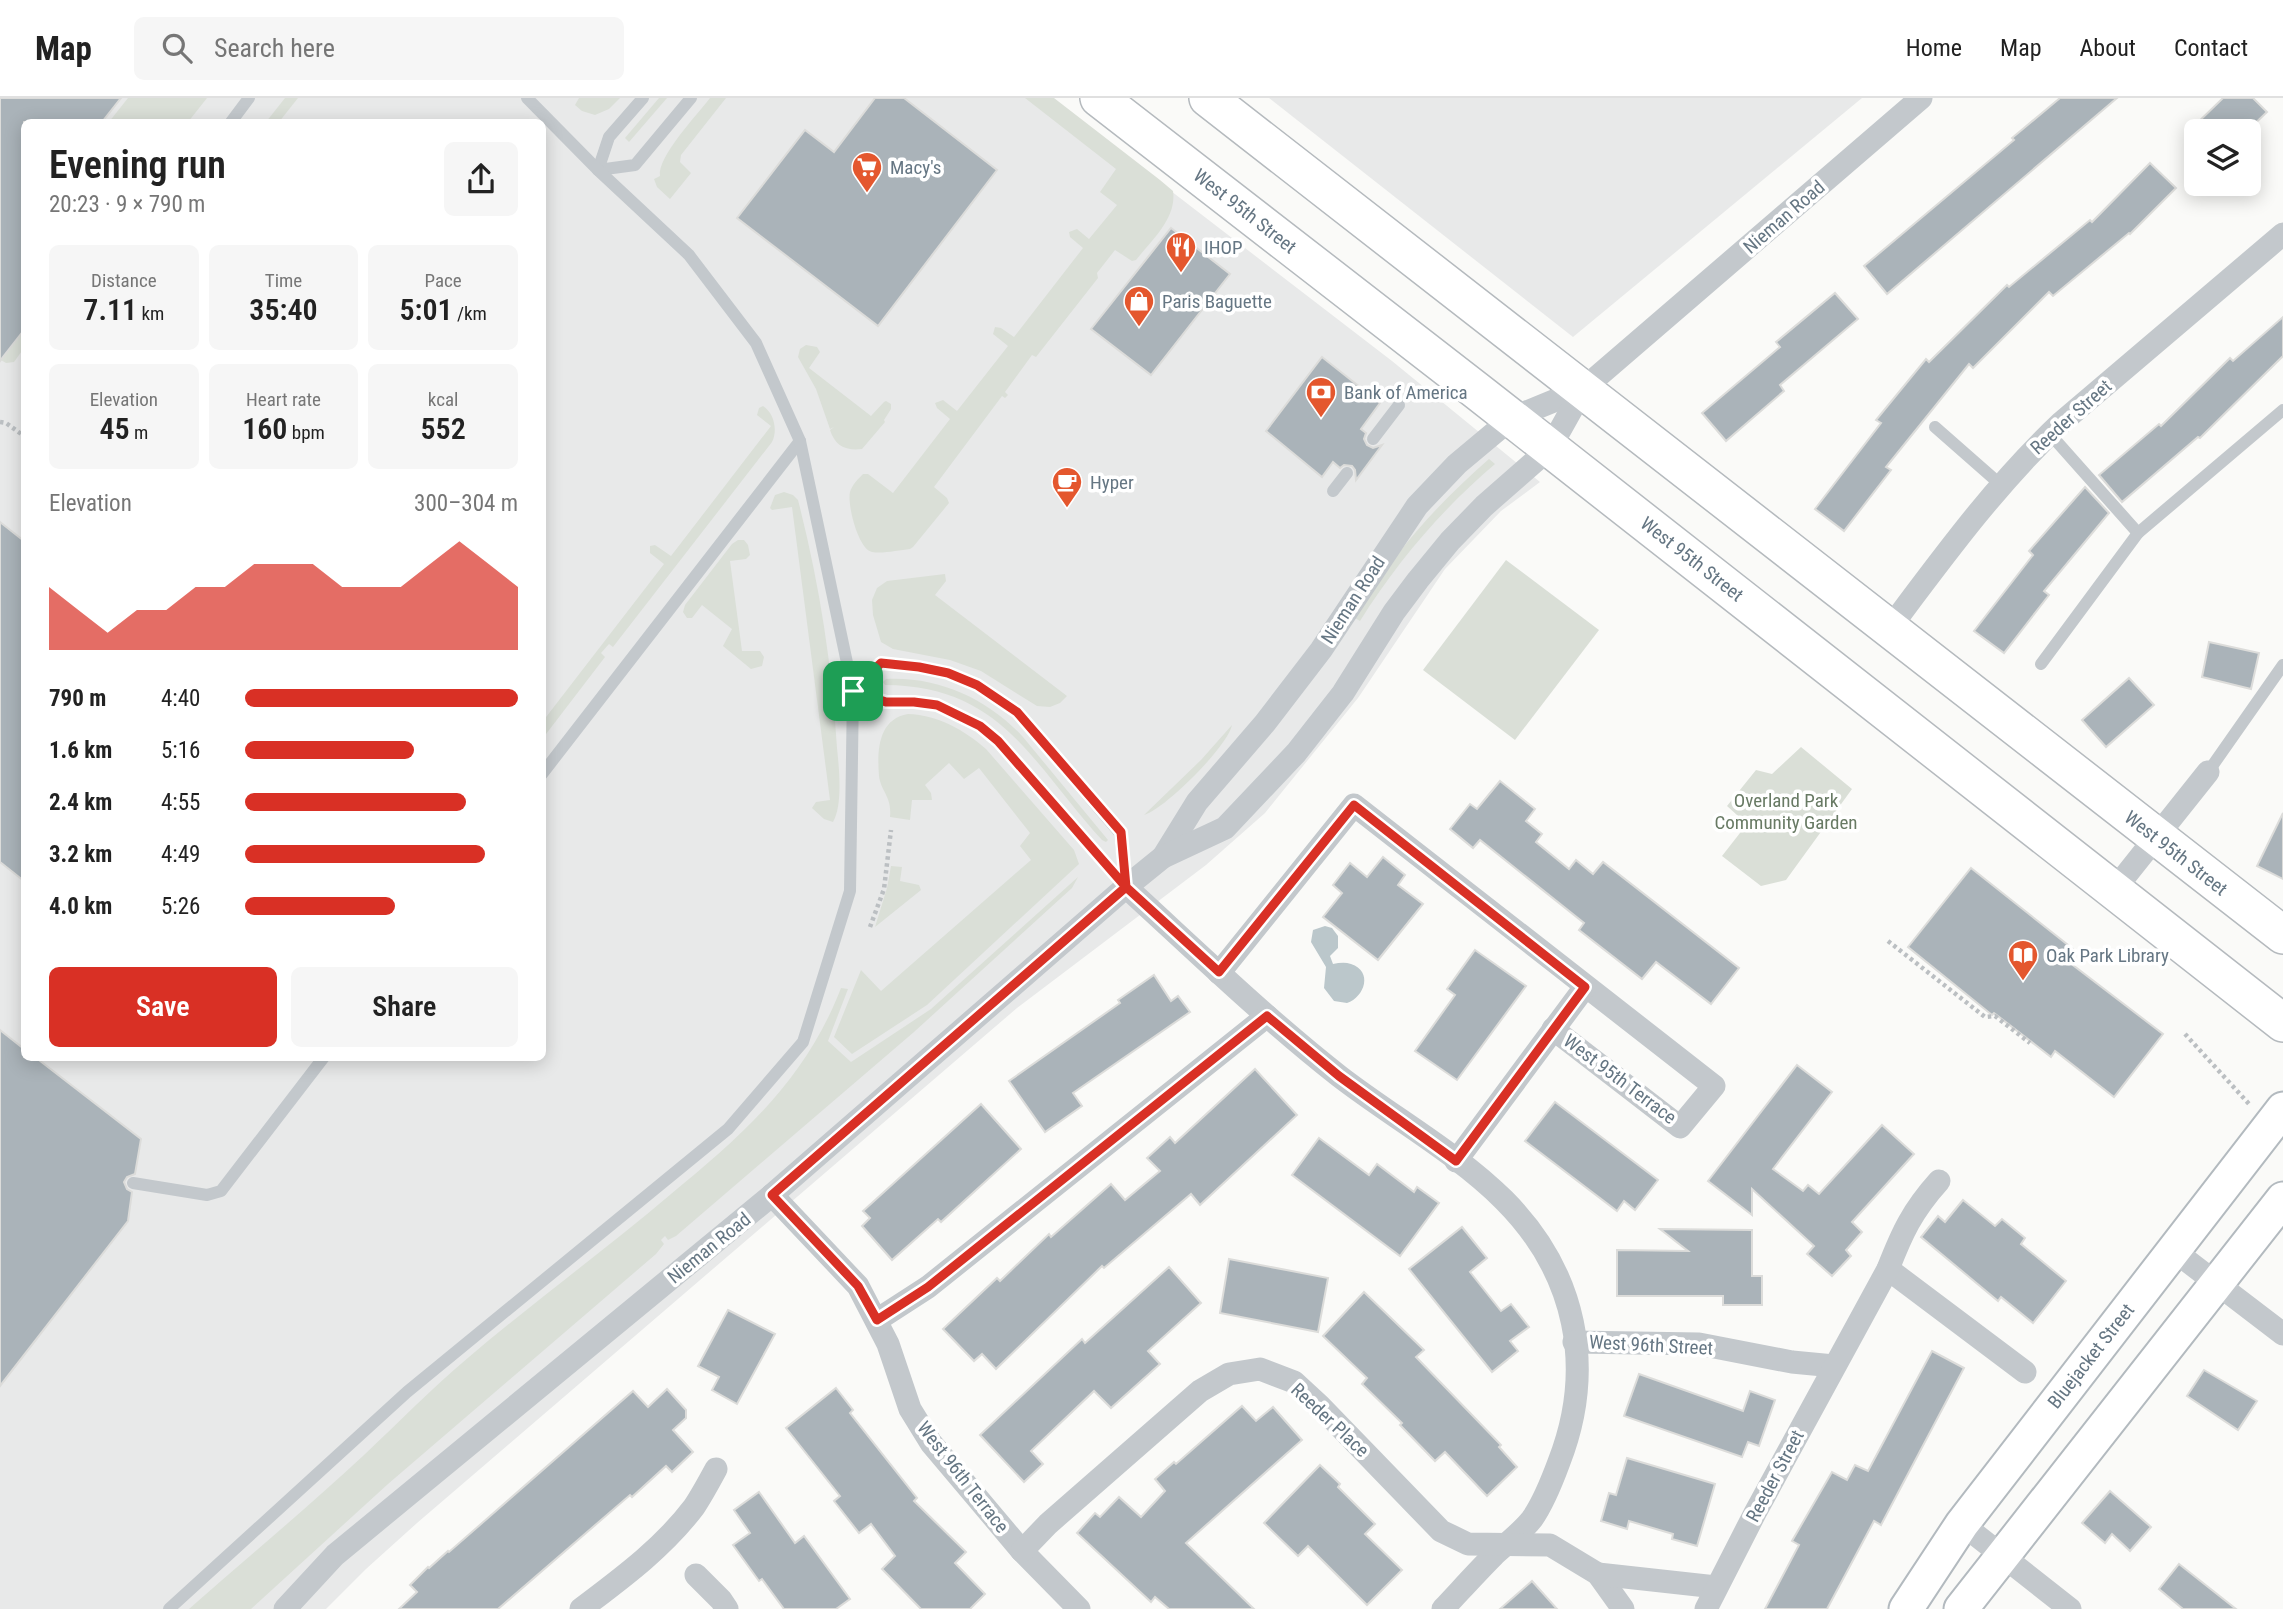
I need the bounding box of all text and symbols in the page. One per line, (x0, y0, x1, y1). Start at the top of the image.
search box (134, 17, 624, 80)
text: Map (35, 29, 92, 68)
icon: search (158, 29, 196, 67)
text: Search here (214, 33, 335, 63)
text: Home (1906, 34, 1962, 62)
text: Map (2000, 34, 2042, 62)
text: About (2080, 34, 2136, 62)
text: Contact (2174, 34, 2248, 62)
map controls (2184, 119, 2261, 196)
button: layers (2184, 119, 2261, 196)
button: share (444, 142, 518, 216)
text: Evening run (49, 143, 226, 187)
supermarket icon: Macy's (850, 150, 884, 194)
place label: Macy's (890, 156, 942, 179)
street label: West 95th Street (1189, 164, 1301, 258)
street label: Nieman Road (1739, 175, 1829, 259)
text: 20:23 · 9 × 790 m (49, 191, 205, 218)
restaurant icon: IHOP (1164, 230, 1198, 274)
place label: IHOP (1204, 236, 1242, 259)
text: Distance (91, 269, 157, 292)
text: Time (265, 269, 302, 292)
text: Pace (425, 269, 462, 292)
shop icon: Paris Baguette (1122, 284, 1156, 328)
place label: Paris Baguette (1162, 290, 1272, 313)
text: 7.11 (83, 292, 137, 327)
text: 35:40 (249, 292, 318, 327)
text: 5:01 (399, 292, 453, 327)
text: km (137, 302, 164, 325)
text: /km (453, 302, 487, 325)
bank icon: Bank of America (1304, 375, 1338, 419)
street label: Reeder Street (2026, 375, 2116, 459)
place label: Bank of America (1344, 381, 1468, 404)
text: Elevation (90, 388, 158, 411)
text: Heart rate (246, 388, 321, 411)
text: kcal (428, 388, 458, 411)
text: 45 (99, 411, 130, 446)
text: 160 (242, 411, 287, 446)
text: 552 (421, 411, 466, 446)
text: m (130, 421, 148, 444)
text: bpm (287, 421, 325, 444)
cafe icon: Hyper (1050, 465, 1084, 509)
place label: Hyper (1090, 471, 1134, 494)
text: Elevation (49, 490, 132, 517)
text: 300–304 m (414, 490, 518, 517)
street label: West 95th Street (1636, 512, 1748, 606)
street label: Nieman Road (1316, 552, 1390, 648)
pin (823, 661, 883, 721)
icon: arrive (834, 672, 872, 710)
text: 790 m (49, 685, 106, 712)
text: 4:40 (161, 685, 200, 712)
text: 1.6 km (49, 737, 112, 764)
text: 5:16 (161, 737, 200, 764)
text: 2.4 km (49, 789, 112, 816)
text: 4:55 (161, 789, 200, 816)
park label: Overland Park Community Garden (1714, 789, 1858, 834)
street label: West 95th Street (2120, 806, 2232, 900)
text: 3.2 km (49, 841, 112, 868)
text: 4:49 (161, 841, 200, 868)
text: 4.0 km (49, 893, 112, 920)
text: 5:26 (161, 893, 200, 920)
library icon: Oak Park Library (2006, 938, 2040, 982)
place label: Oak Park Library (2046, 944, 2169, 967)
button: Save (49, 967, 277, 1047)
button: Share (291, 967, 518, 1047)
street label: West 95th Terrace (1559, 1029, 1681, 1129)
street label: Nieman Road (663, 1208, 755, 1288)
street label: Bluejacket Street (2043, 1299, 2139, 1413)
street label: West 96th Street (1588, 1330, 1714, 1360)
street label: Reeder Place (1286, 1378, 1374, 1462)
street label: West 96th Terrace (912, 1417, 1014, 1537)
street label: Reeder Street (1741, 1426, 1809, 1526)

